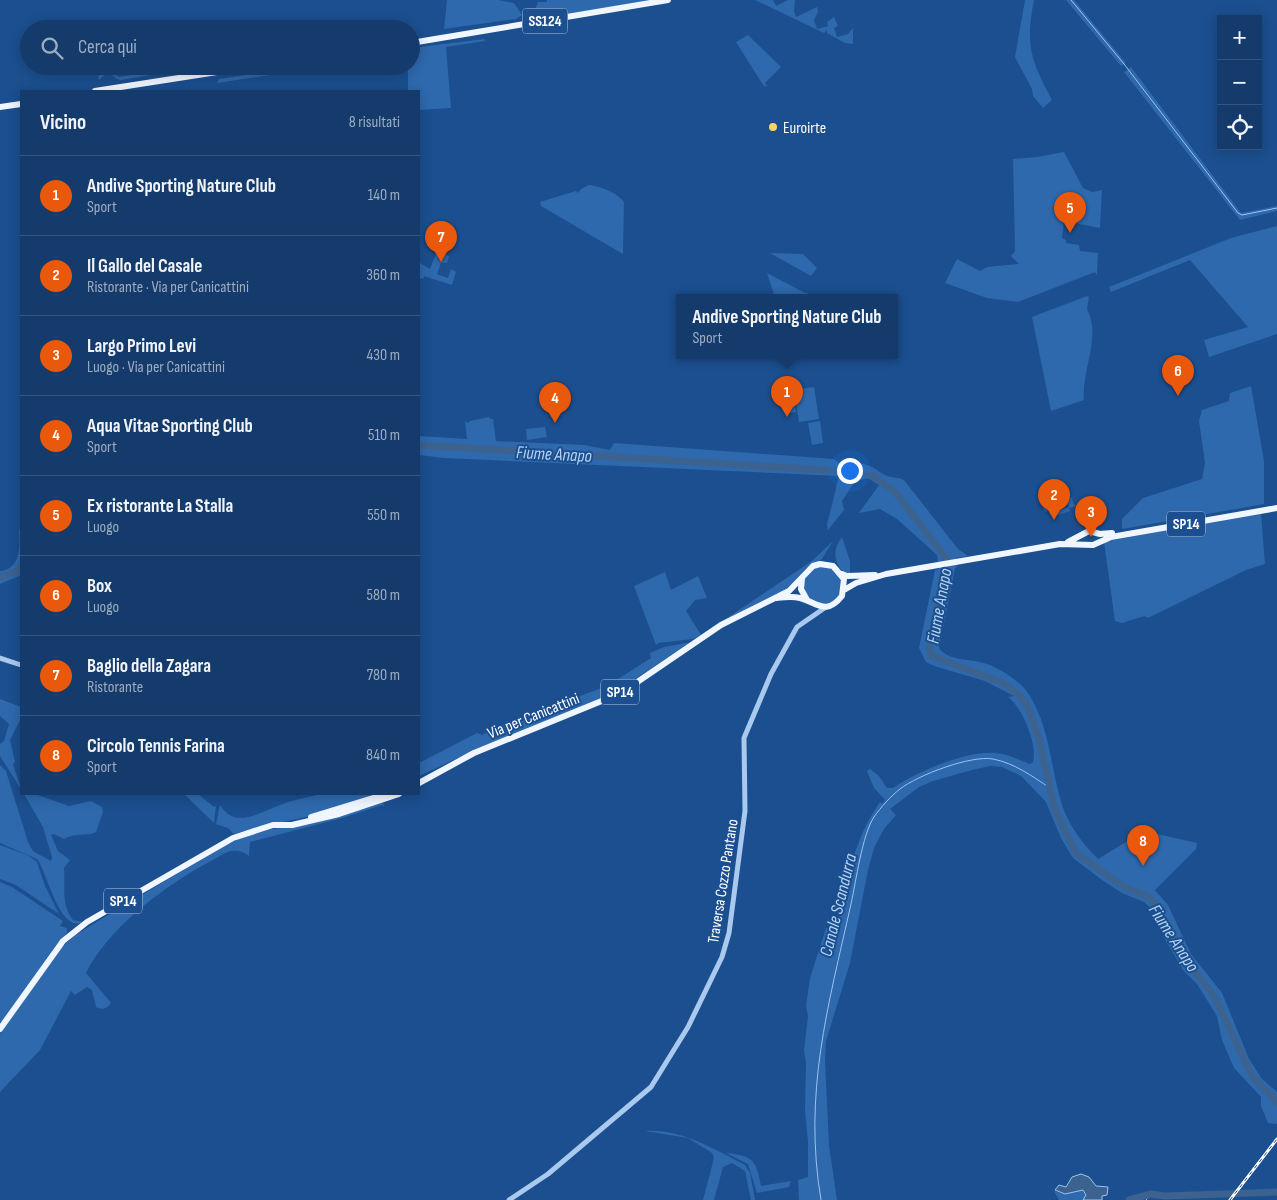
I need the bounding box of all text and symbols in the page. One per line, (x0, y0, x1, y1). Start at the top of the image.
road number: SS124 (522, 8, 568, 34)
map controls (1217, 15, 1262, 150)
button: + (1217, 15, 1262, 60)
search box (20, 20, 420, 75)
icon: search (38, 34, 66, 62)
text: Cerca qui (78, 36, 137, 59)
button: − (1217, 60, 1262, 105)
button: locate (1217, 105, 1262, 150)
text: Vicino (40, 110, 86, 135)
text: 8 risultati (349, 113, 400, 132)
place label: Euroirte (783, 119, 826, 138)
marker: Euroirte (767, 121, 779, 133)
text: Andive Sporting Nature Club (87, 175, 276, 198)
text: 1 (53, 186, 59, 205)
text: 140 m (368, 186, 400, 205)
pin: 5 (1054, 192, 1086, 233)
text: Sport (87, 198, 117, 217)
pin: 7 (425, 221, 457, 262)
text: Il Gallo del Casale (87, 255, 202, 278)
text: 2 (52, 266, 60, 285)
text: 360 m (366, 266, 400, 285)
text: Ristorante · Via per Canicattini (87, 278, 249, 297)
popup (676, 294, 898, 359)
text: Andive Sporting Nature Club (693, 306, 881, 329)
text: Sport (693, 329, 722, 348)
text: Largo Primo Levi (87, 335, 196, 358)
text: 3 (52, 346, 60, 365)
text: 430 m (367, 346, 400, 365)
pin: 6 (1162, 355, 1194, 396)
text: Luogo · Via per Canicattini (87, 358, 225, 377)
pin: 1 (771, 376, 803, 417)
pin: 4 (539, 382, 571, 423)
text: Aqua Vitae Sporting Club (87, 415, 253, 438)
text: 4 (52, 426, 60, 445)
text: 510 m (368, 426, 400, 445)
text: Sport (87, 438, 117, 457)
water label: Fiume Anapo (515, 442, 593, 467)
your location (837, 458, 863, 484)
pin: 2 (1038, 479, 1070, 520)
text: Ex ristorante La Stalla (87, 495, 233, 518)
pin: 3 (1075, 496, 1107, 537)
text: 5 (52, 506, 60, 525)
text: 550 m (367, 506, 400, 525)
road number: SP14 (1167, 512, 1205, 536)
text: Luogo (87, 518, 119, 537)
water label: Fiume Anapo (923, 566, 957, 645)
text: Box (87, 575, 112, 598)
text: 6 (52, 586, 60, 605)
text: 580 m (367, 586, 400, 605)
text: Luogo (87, 598, 119, 617)
text: Baglio della Zagara (87, 655, 211, 678)
text: 7 (53, 666, 59, 685)
text: 780 m (367, 666, 400, 685)
text: Ristorante (87, 678, 143, 697)
road number: SP14 (601, 680, 639, 704)
street label: Via per Canicattini (485, 689, 582, 743)
text: Circolo Tennis Farina (87, 735, 225, 758)
text: 8 (52, 746, 60, 765)
text: 840 m (366, 746, 400, 765)
text: Sport (87, 758, 117, 777)
street label: Traversa Cozzo Pantano (704, 818, 743, 945)
pin: 8 (1127, 825, 1159, 866)
water label: Canale Scandurra (816, 851, 862, 959)
road number: SP14 (104, 888, 142, 914)
water label: Fiume Anapo (1144, 901, 1203, 976)

